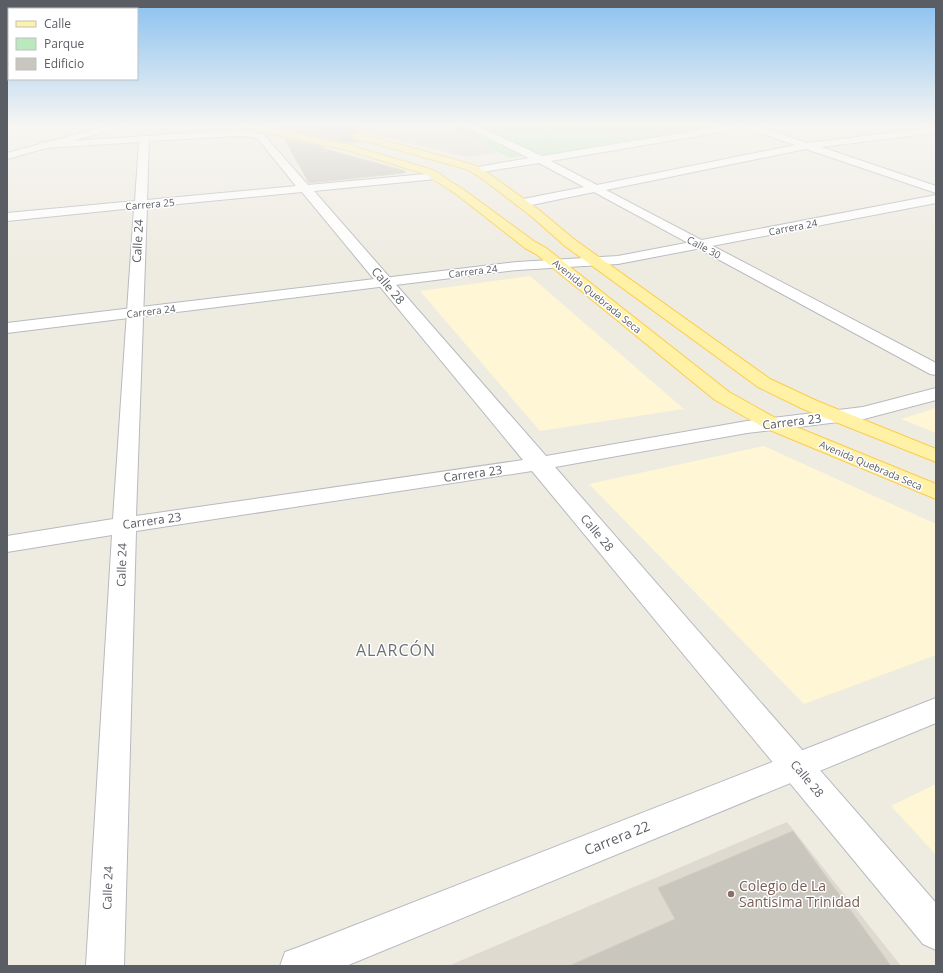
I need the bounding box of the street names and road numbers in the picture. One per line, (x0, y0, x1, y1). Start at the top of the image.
street label: Carrera 25 (125, 195, 175, 213)
street label: Carrera 24 (767, 215, 819, 239)
street label: Calle 24 (128, 218, 147, 263)
street label: Calle 30 (685, 232, 724, 262)
street label: Avenida Quebrada Seca (550, 256, 644, 336)
street label: Carrera 24 (448, 261, 499, 281)
street label: Calle 28 (368, 263, 409, 308)
street label: Carrera 24 (126, 301, 177, 321)
street label: Carrera 23 (762, 409, 822, 434)
street label: Avenida Quebrada Seca (817, 437, 925, 493)
street label: Carrera 23 (442, 461, 504, 486)
street label: Carrera 23 (121, 508, 183, 533)
street label: Calle 28 (577, 510, 618, 555)
street label: Calle 24 (112, 543, 131, 587)
street label: Calle 28 (787, 756, 828, 801)
street label: Carrera 22 (581, 816, 652, 859)
street label: Calle 24 (98, 866, 117, 910)

